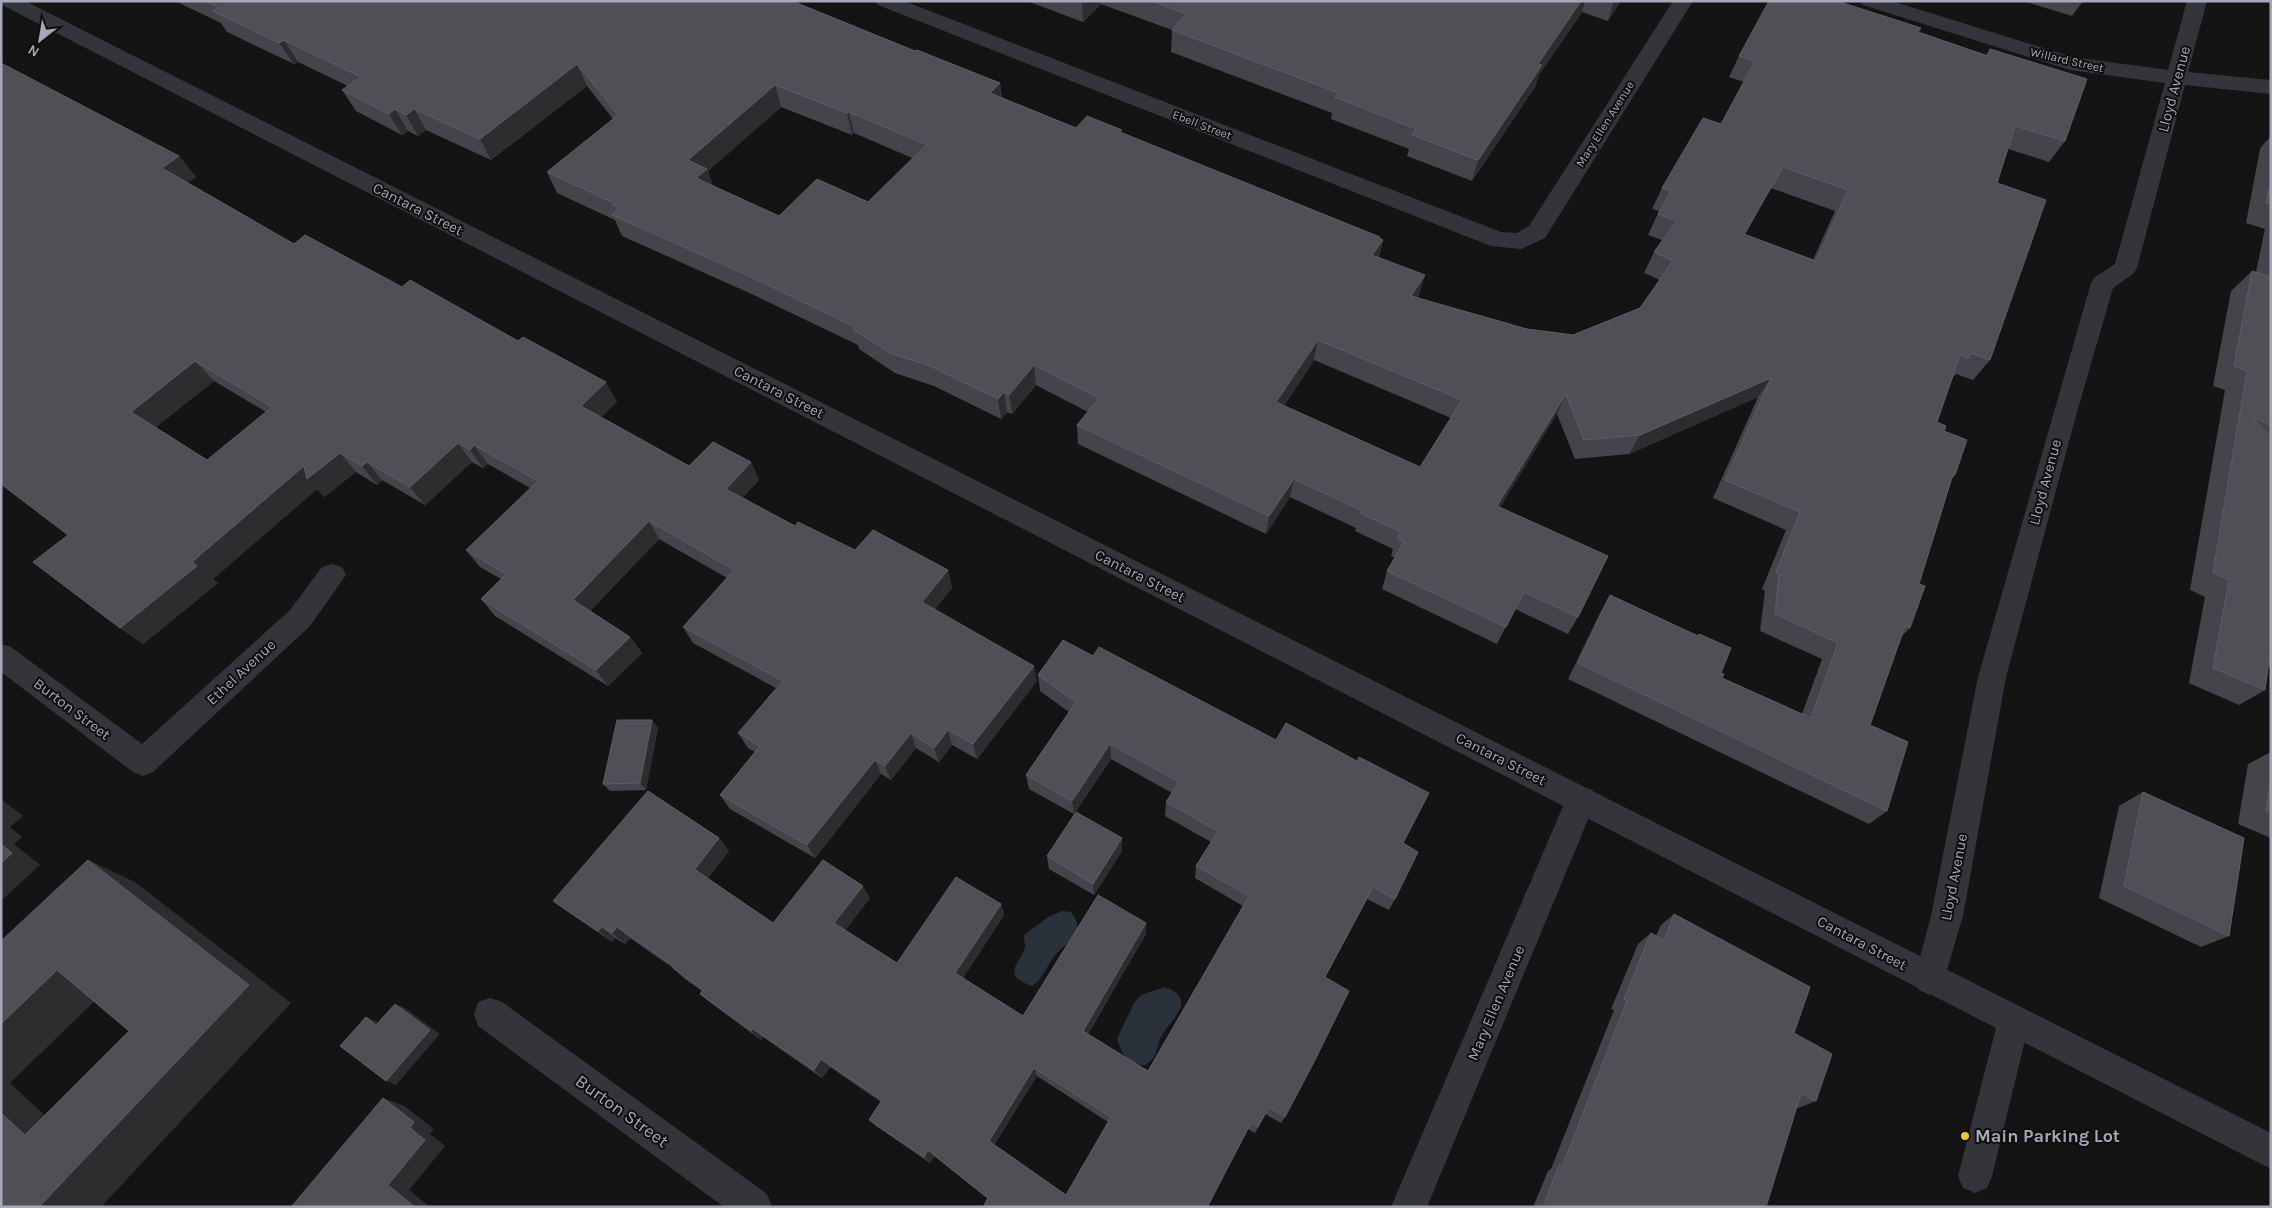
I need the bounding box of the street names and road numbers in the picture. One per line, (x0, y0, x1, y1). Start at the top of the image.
street label: Lloyd Avenue (2154, 44, 2194, 134)
street label: Willard Street (2029, 45, 2106, 75)
street label: Mary Ellen Avenue (1573, 78, 1637, 170)
street label: Ebell Street (1170, 107, 1234, 143)
street label: Cantara Street (370, 179, 466, 240)
street label: Cantara Street (731, 362, 827, 423)
street label: Lloyd Avenue (2025, 437, 2065, 527)
street label: Cantara Street (1092, 546, 1188, 607)
street label: Ethel Avenue (203, 635, 279, 709)
street label: Burton Street (30, 674, 114, 744)
street label: Cantara Street (1453, 729, 1549, 790)
street label: Lloyd Avenue (1937, 832, 1971, 922)
street label: Cantara Street (1814, 912, 1910, 974)
street label: Mary Ellen Avenue (1464, 943, 1528, 1063)
street label: Burton Street (571, 1070, 673, 1152)

